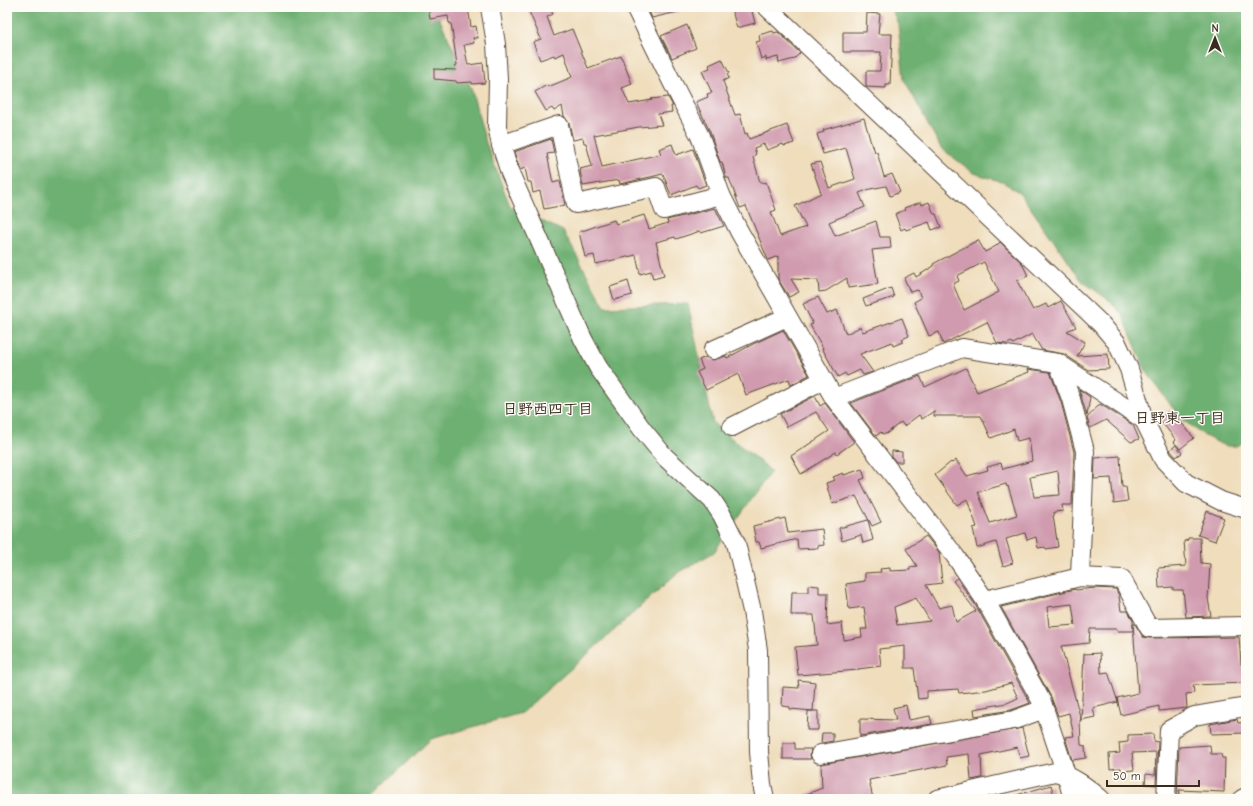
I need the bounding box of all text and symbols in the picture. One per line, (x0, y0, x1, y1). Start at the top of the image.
north arrow (1195, 18, 1235, 58)
text: N (1211, 22, 1219, 35)
district label: 日野西四丁目 (503, 400, 593, 418)
district label: 日野東一丁目 (1135, 409, 1225, 427)
scale bar (1107, 762, 1199, 788)
text: 50 m (1113, 769, 1141, 783)

